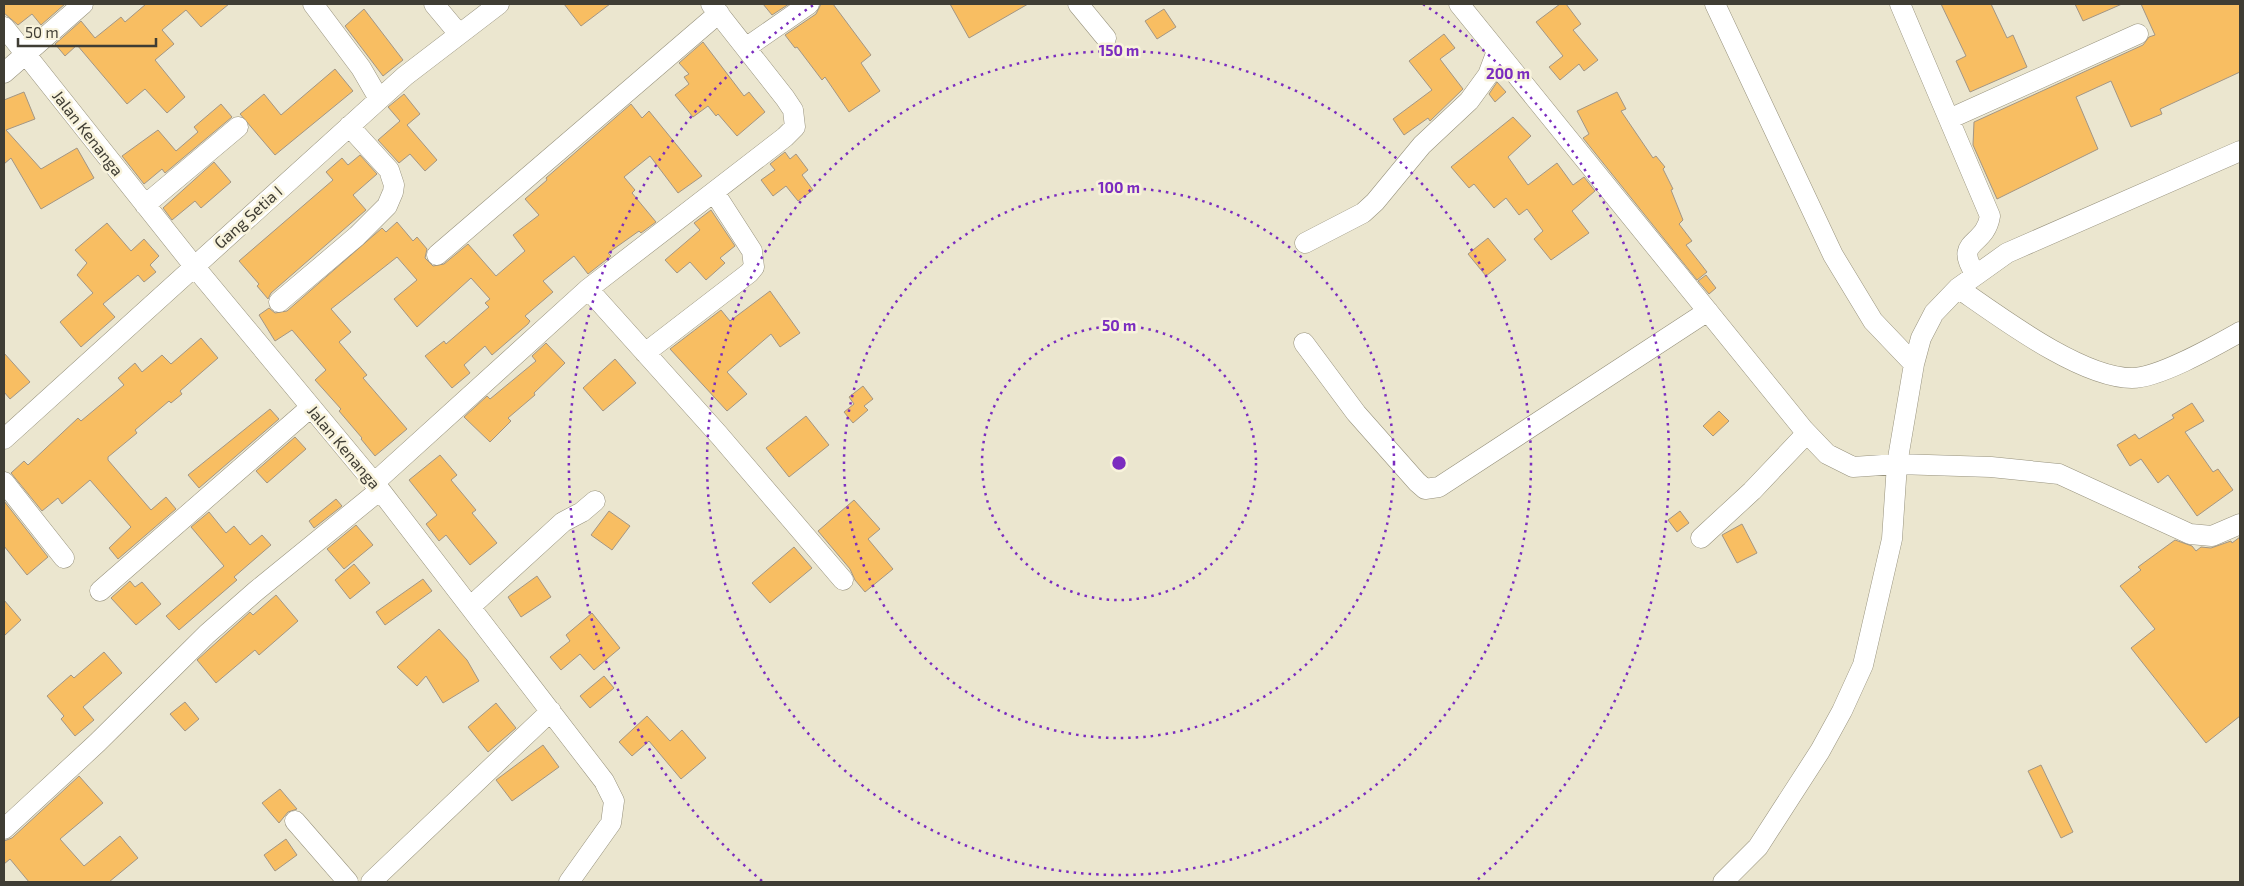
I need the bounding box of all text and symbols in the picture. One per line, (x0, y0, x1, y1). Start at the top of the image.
scale bar (18, 15, 155, 47)
text: 50 m (25, 23, 59, 41)
text: 150 m (1099, 41, 1139, 59)
text: 200 m (1486, 64, 1530, 82)
street label: Jalan Kenanga (49, 86, 128, 179)
text: 100 m (1098, 178, 1140, 196)
street label: Gang Setia I (210, 181, 286, 252)
text: 50 m (1102, 316, 1136, 334)
street label: Jalan Kenanga (304, 401, 385, 492)
centre of rings (1110, 454, 1128, 472)

